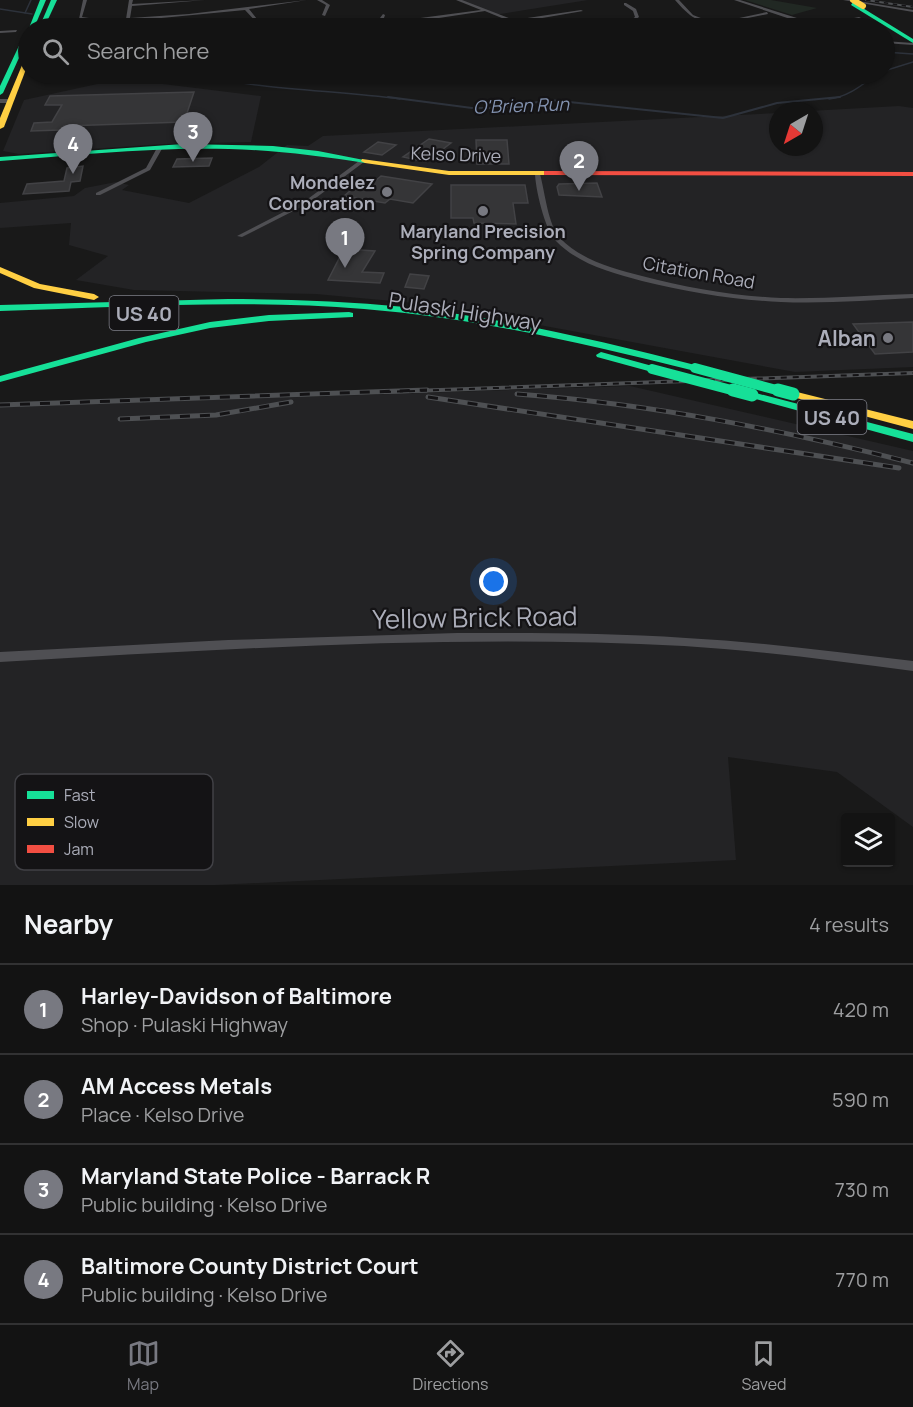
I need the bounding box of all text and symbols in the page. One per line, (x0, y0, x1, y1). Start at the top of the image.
search box (18, 18, 895, 84)
icon: search (39, 35, 72, 68)
text: Search here (87, 36, 209, 66)
water label: O'Brien Run (473, 91, 571, 119)
north arrow (769, 102, 823, 156)
pin: 3 (174, 112, 212, 162)
pin: 4 (54, 124, 92, 174)
street label: Kelso Drive (410, 140, 502, 168)
pin: 2 (560, 142, 598, 191)
place label: Mondelez Corporation (269, 170, 375, 215)
marker: Mondelez Corporation (380, 185, 394, 199)
marker: Maryland Precision Spring Company (476, 204, 490, 218)
pin: 1 (326, 218, 364, 268)
place label: Maryland Precision Spring Company (400, 219, 566, 264)
street label: Citation Road (641, 250, 757, 294)
street label: Pulaski Highway (387, 285, 543, 337)
road number: US 40 (110, 296, 178, 330)
place label: Alban (818, 324, 876, 352)
marker: Alban (881, 331, 895, 345)
road number: US 40 (798, 400, 866, 434)
your location (479, 567, 508, 596)
street label: Yellow Brick Road (372, 597, 578, 637)
legend (15, 774, 213, 870)
text: Fast (64, 784, 95, 806)
text: Slow (64, 811, 99, 833)
map controls (841, 813, 895, 867)
button: layers (841, 813, 895, 867)
text: Jam (64, 838, 94, 860)
text: Nearby (24, 906, 113, 942)
text: 4 results (809, 911, 889, 938)
text: Harley-Davidson of Baltimore (81, 981, 392, 1011)
text: 1 (39, 996, 48, 1023)
text: 420 m (833, 996, 889, 1023)
text: Shop · Pulaski Highway (81, 1011, 288, 1038)
text: AM Access Metals (81, 1071, 272, 1101)
text: 2 (38, 1086, 49, 1113)
text: 590 m (832, 1086, 889, 1113)
text: Place · Kelso Drive (81, 1101, 244, 1128)
text: Maryland State Police - Barrack R (81, 1161, 430, 1191)
text: 3 (38, 1176, 49, 1203)
text: 730 m (835, 1176, 889, 1203)
text: Public building · Kelso Drive (81, 1191, 328, 1218)
text: Baltimore County District Court (81, 1251, 419, 1281)
text: 4 (37, 1266, 50, 1293)
text: 770 m (835, 1266, 889, 1293)
text: Public building · Kelso Drive (81, 1281, 328, 1308)
tab: Map (127, 1337, 160, 1395)
tab: Directions (413, 1337, 488, 1395)
tab: Saved (741, 1337, 786, 1395)

